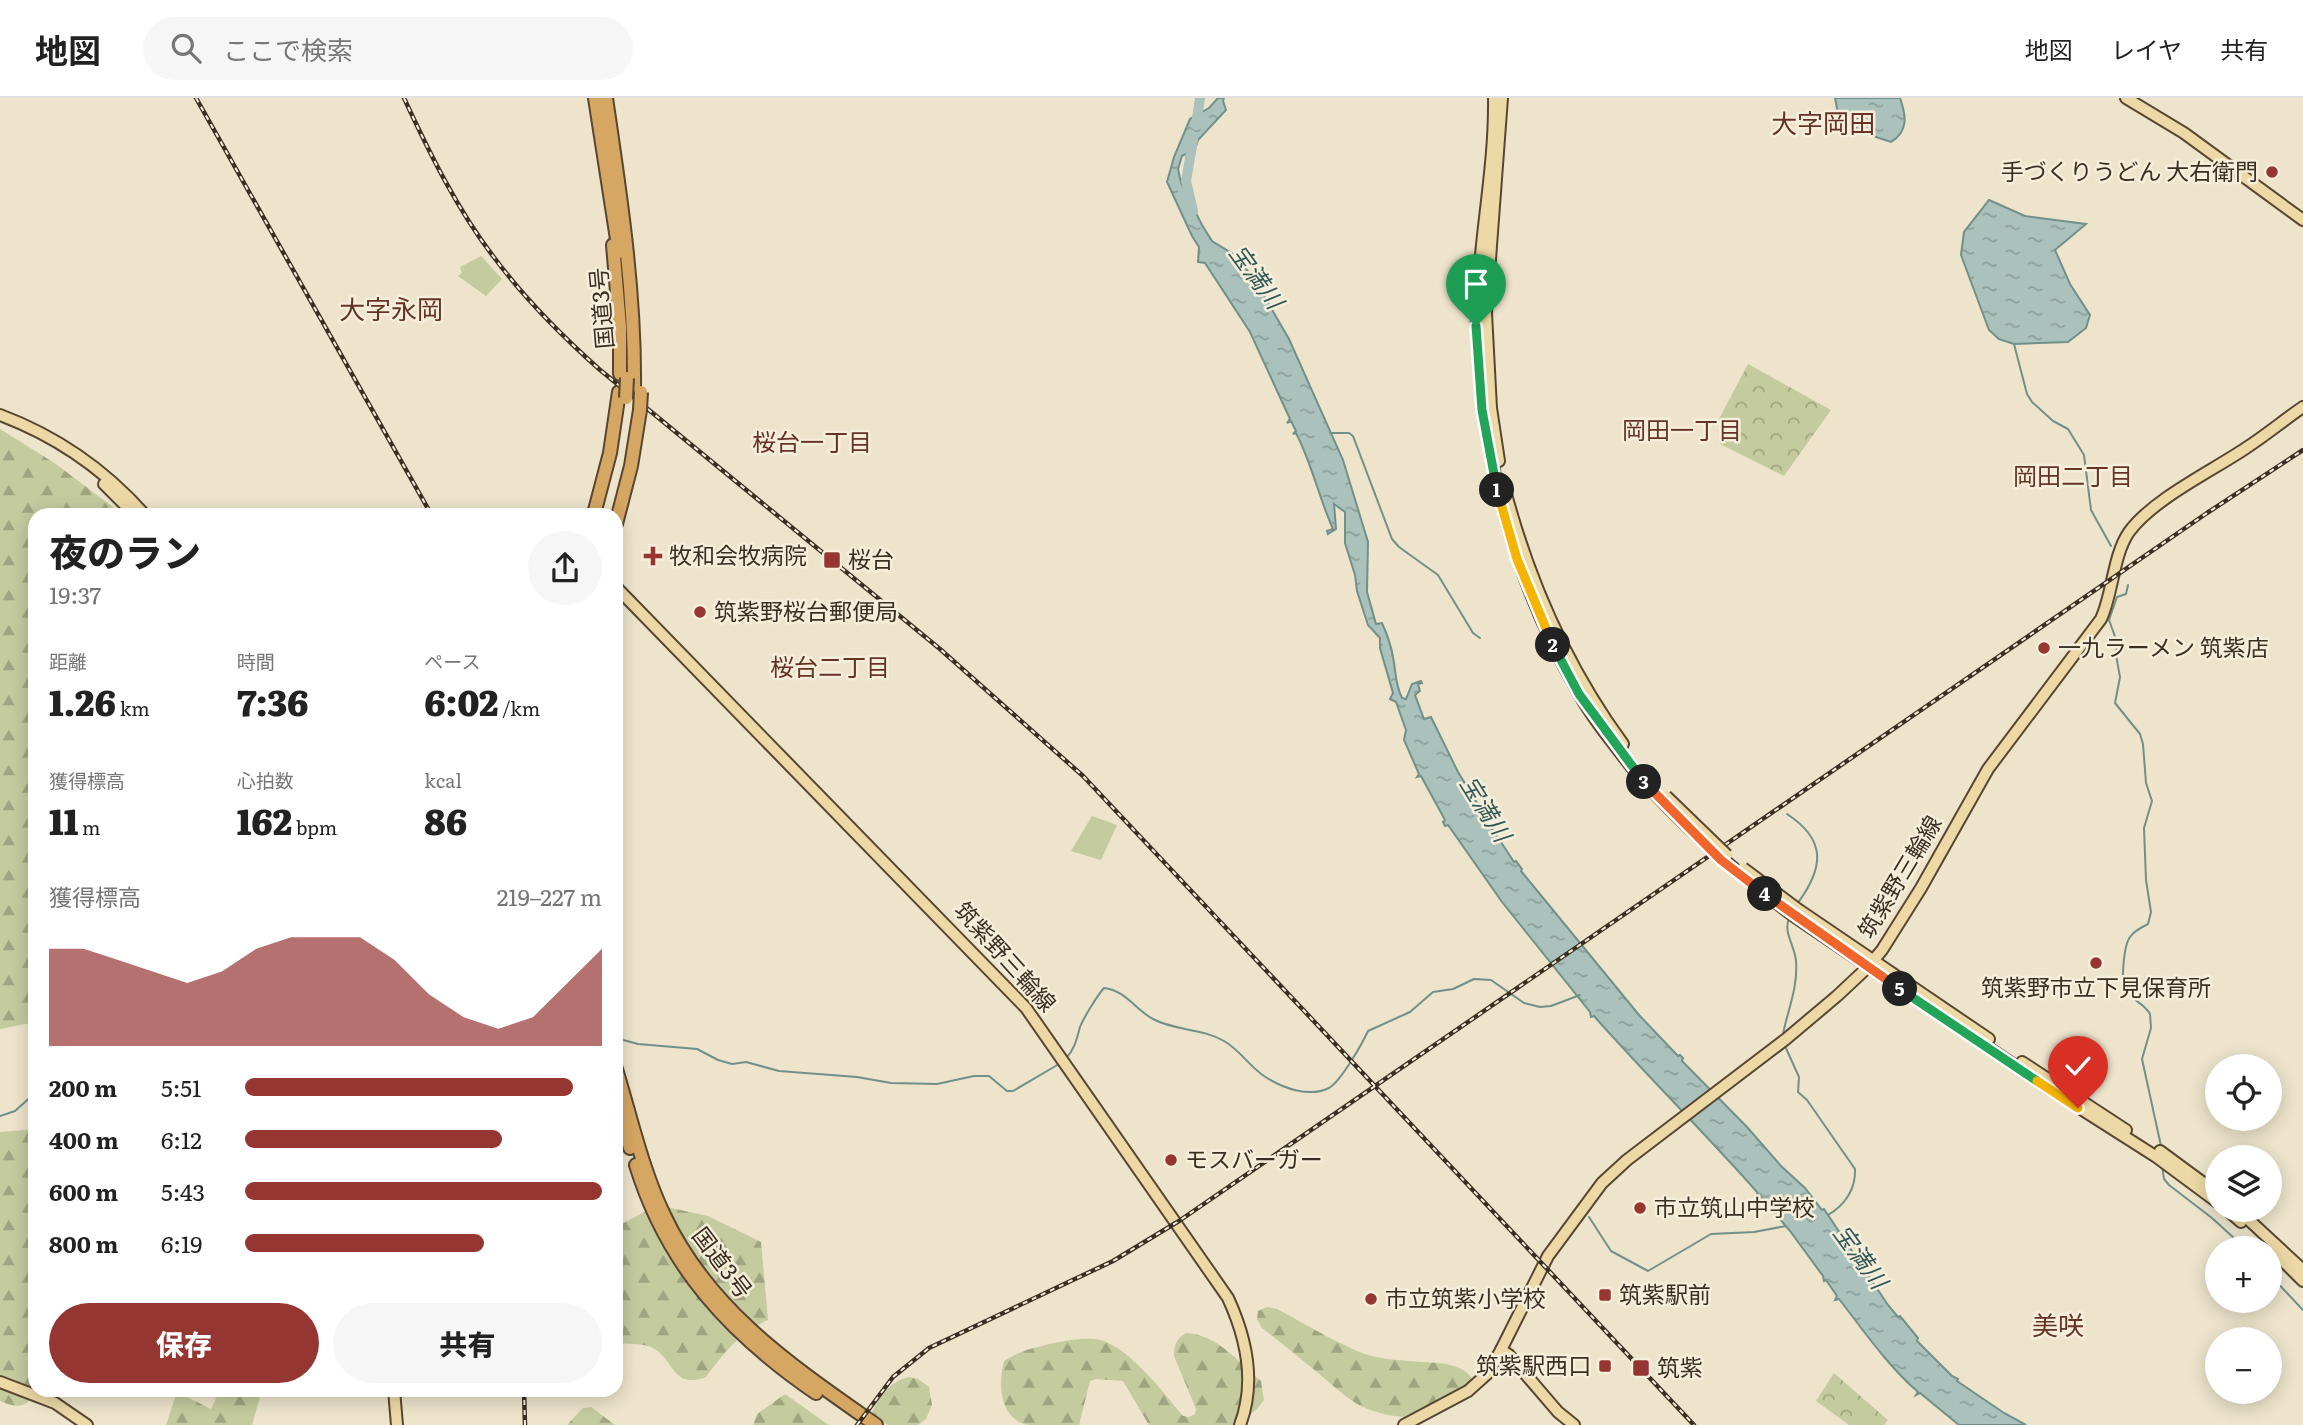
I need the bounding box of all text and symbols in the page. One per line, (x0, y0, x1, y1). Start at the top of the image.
search box (143, 17, 633, 80)
text: 地図 (35, 24, 101, 73)
icon: search (167, 29, 205, 67)
text: ここで検索 (223, 29, 353, 68)
text: 地図 (2025, 31, 2073, 66)
text: レイヤ (2111, 31, 2182, 66)
text: 共有 (2220, 31, 2268, 66)
district label: 大字岡田 (1771, 102, 1875, 141)
place label: 手づくりうどん 大右衛門 (2000, 153, 2258, 187)
marker: 手づくりうどん 大右衛門 (2264, 164, 2280, 180)
water label: 宝満川 (1223, 236, 1295, 317)
pin (1446, 254, 1506, 326)
icon: arrive (1457, 265, 1495, 303)
street label: 国道3号 (580, 266, 620, 350)
district label: 大字永岡 (339, 288, 443, 327)
district label: 岡田一丁目 (1622, 411, 1742, 446)
district label: 桜台一丁目 (752, 423, 872, 458)
district label: 岡田二丁目 (2013, 457, 2133, 492)
pin: 1 (1480, 472, 1514, 508)
text: 1 (1493, 475, 1500, 503)
text: 夜のラン (49, 522, 201, 579)
button: share (528, 531, 602, 605)
place label: 牧和会牧病院 (669, 537, 807, 571)
place label: 桜台 (848, 541, 894, 575)
marker: 牧和会牧病院 (643, 546, 663, 566)
marker: 桜台 (822, 550, 842, 570)
text: 19:37 (49, 577, 101, 611)
place label: 筑紫野桜台郵便局 (714, 593, 898, 627)
marker: 筑紫野桜台郵便局 (692, 604, 708, 620)
pin: 2 (1536, 628, 1570, 662)
place label: 一九ラーメン 筑紫店 (2058, 629, 2269, 663)
text: 2 (1547, 630, 1558, 658)
marker: 一九ラーメン 筑紫店 (2036, 640, 2052, 656)
text: 距離 (49, 647, 87, 675)
text: 時間 (237, 647, 275, 675)
text: ペース (424, 647, 480, 675)
district label: 桜台二丁目 (770, 648, 890, 683)
text: 1.26 (49, 675, 116, 727)
text: 7:36 (237, 675, 309, 727)
text: 6:02 (424, 675, 498, 727)
text: km (116, 694, 150, 722)
text: /km (498, 694, 540, 722)
pin: 3 (1626, 764, 1662, 800)
text: 獲得標高 (49, 766, 125, 794)
text: 心拍数 (237, 766, 294, 794)
text: kcal (424, 766, 462, 794)
text: 3 (1638, 767, 1649, 795)
water label: 宝満川 (1453, 768, 1523, 850)
text: 11 (49, 794, 78, 846)
text: 162 (237, 794, 292, 846)
text: 86 (424, 794, 467, 846)
street label: 筑紫野三輪線 (1848, 808, 1948, 944)
text: m (78, 813, 101, 841)
text: bpm (292, 813, 337, 841)
pin: 4 (1748, 876, 1782, 912)
text: 獲得標高 (49, 879, 141, 913)
text: 219–227 m (497, 879, 602, 913)
text: 4 (1759, 879, 1770, 907)
street label: 筑紫野三輪線 (948, 893, 1065, 1018)
marker: 筑紫野市立下見保育所 (2088, 955, 2104, 971)
place label: 筑紫野市立下見保育所 (1981, 969, 2211, 1003)
pin: 5 (1882, 972, 1918, 1006)
text: 5 (1894, 974, 1905, 1002)
pin (2048, 1036, 2108, 1108)
icon: check (2059, 1047, 2097, 1085)
map controls (2205, 1054, 2282, 1404)
button: locate (2205, 1054, 2282, 1131)
text: 200 m (49, 1070, 117, 1104)
text: 5:51 (161, 1070, 201, 1104)
text: 400 m (49, 1122, 119, 1156)
text: 6:12 (161, 1122, 202, 1156)
place label: モスバーガー (1185, 1141, 1323, 1175)
button: layers (2205, 1145, 2282, 1222)
marker: モスバーガー (1163, 1152, 1179, 1168)
text: 600 m (49, 1174, 118, 1208)
text: 5:43 (161, 1174, 205, 1208)
place label: 市立筑山中学校 (1654, 1189, 1815, 1223)
marker: 市立筑山中学校 (1632, 1200, 1648, 1216)
water label: 宝満川 (1827, 1216, 1899, 1297)
street label: 国道3号 (686, 1219, 762, 1305)
text: 800 m (49, 1226, 118, 1260)
text: 6:19 (161, 1226, 202, 1260)
button: + (2205, 1236, 2282, 1313)
place label: 筑紫駅前 (1619, 1276, 1711, 1310)
place label: 市立筑紫小学校 (1385, 1280, 1546, 1314)
marker: 筑紫駅前 (1597, 1287, 1613, 1303)
marker: 市立筑紫小学校 (1363, 1291, 1379, 1307)
button: 保存 (49, 1303, 319, 1383)
button: 共有 (333, 1303, 602, 1383)
district label: 美咲 (2032, 1304, 2084, 1343)
button: − (2205, 1327, 2282, 1404)
place label: 筑紫駅西口 (1476, 1347, 1591, 1381)
place label: 筑紫 (1657, 1349, 1703, 1383)
marker: 筑紫駅西口 (1597, 1358, 1613, 1374)
marker: 筑紫 (1631, 1358, 1651, 1378)

